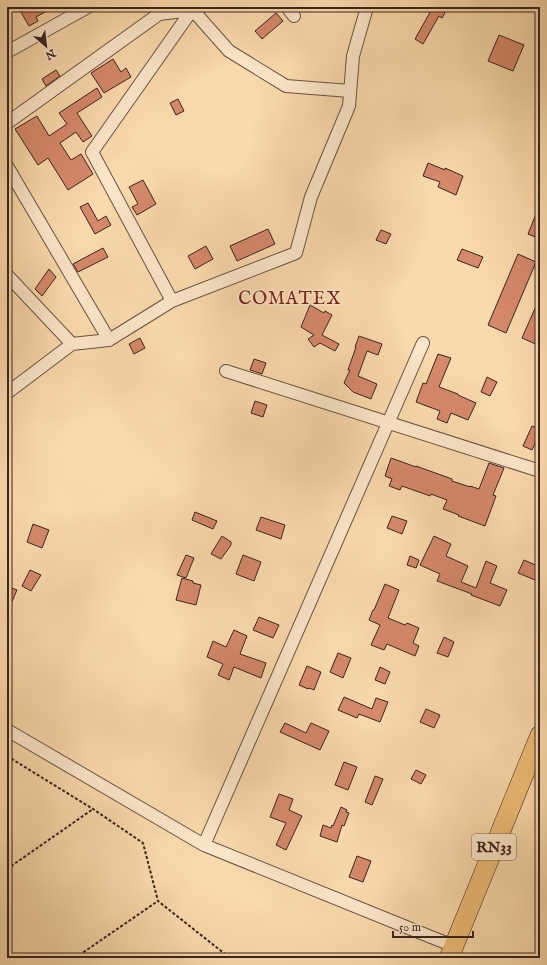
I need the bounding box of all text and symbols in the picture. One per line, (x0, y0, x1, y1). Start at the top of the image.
north arrow (26, 26, 66, 66)
text: N (42, 45, 59, 63)
district label: COMATEX (238, 288, 342, 311)
road number: RN33 (472, 834, 516, 860)
scale bar (393, 913, 473, 939)
text: 50 m (399, 920, 421, 935)

